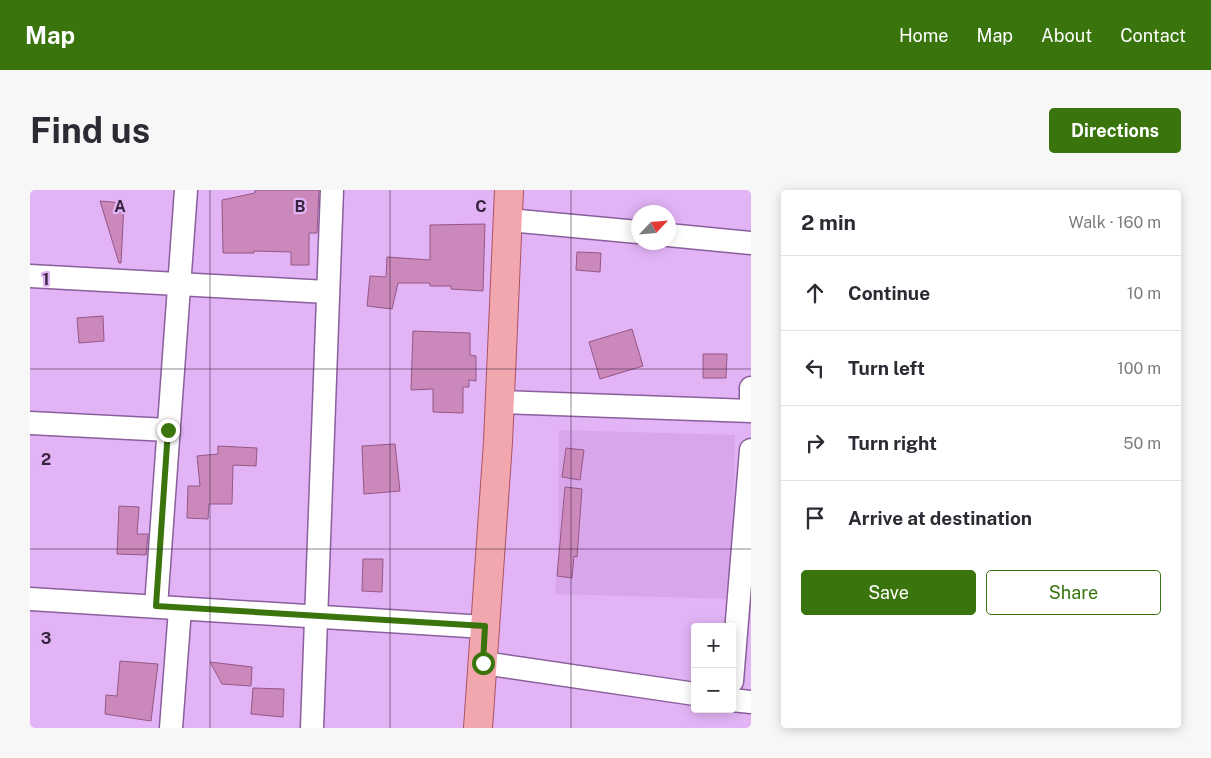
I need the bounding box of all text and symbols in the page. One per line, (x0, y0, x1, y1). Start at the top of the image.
text: Map (25, 21, 75, 49)
text: Home (899, 25, 949, 46)
text: Map (977, 25, 1013, 46)
text: About (1041, 25, 1092, 46)
text: Contact (1120, 25, 1186, 46)
button: Directions (1049, 108, 1181, 153)
text: Find us (30, 110, 150, 151)
text: A (114, 197, 126, 216)
text: B (295, 197, 306, 216)
text: C (475, 197, 487, 216)
north arrow (631, 205, 676, 250)
text: 2 min (801, 210, 856, 235)
text: Walk · 160 m (1069, 213, 1161, 232)
text: 1 (43, 270, 49, 289)
icon: ahead (801, 279, 829, 307)
text: Continue (848, 282, 930, 304)
text: 10 m (1127, 284, 1161, 303)
icon: left (801, 354, 829, 382)
text: Turn left (848, 357, 925, 379)
text: 100 m (1117, 359, 1161, 378)
route end (157, 419, 180, 442)
icon: right (801, 429, 829, 457)
text: Turn right (848, 432, 937, 454)
text: 50 m (1123, 434, 1161, 453)
text: 2 (41, 450, 51, 469)
icon: arrive (801, 504, 829, 532)
text: Arrive at destination (848, 507, 1032, 529)
button: Save (801, 570, 976, 615)
button: Share (986, 570, 1161, 615)
map controls (691, 623, 736, 713)
button: + (691, 623, 736, 668)
text: 3 (41, 629, 51, 648)
route start (472, 652, 495, 675)
button: − (691, 668, 736, 713)

